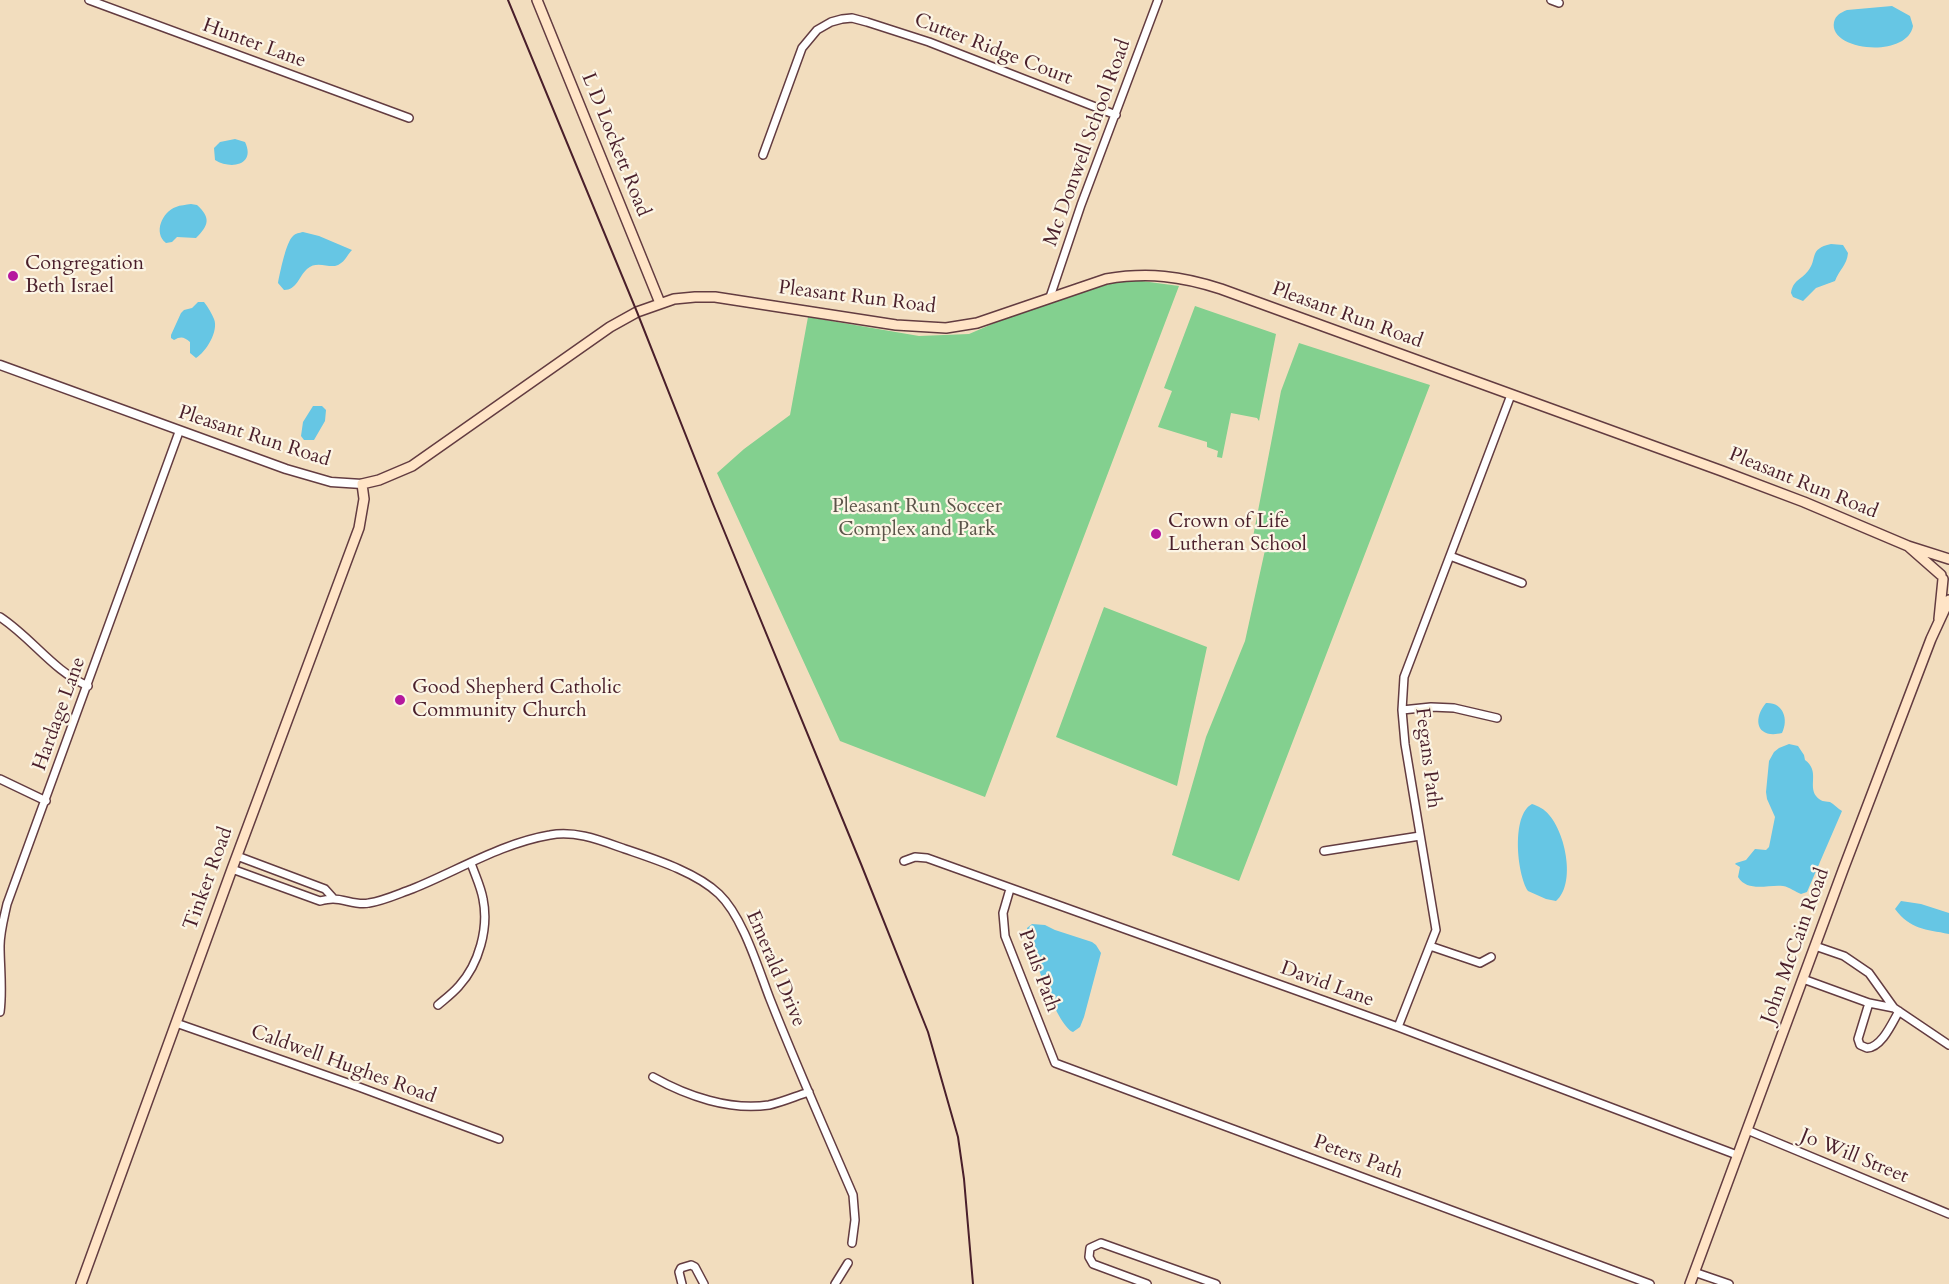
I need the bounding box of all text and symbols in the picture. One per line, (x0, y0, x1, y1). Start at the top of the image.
street label: Cutter Ridge Court (911, 9, 1075, 91)
street label: Hunter Lane (199, 14, 309, 74)
street label: Mc Donwell School Road (1039, 36, 1137, 250)
street label: L D Lockett Road (575, 70, 655, 220)
place label: Congregation Beth Israel (25, 252, 144, 299)
marker: Congregation Beth Israel (6, 269, 20, 283)
street label: Pleasant Run Road (777, 276, 937, 320)
street label: Pleasant Run Road (1268, 278, 1426, 354)
street label: Pleasant Run Road (175, 401, 333, 473)
street label: Pleasant Run Road (1725, 443, 1881, 525)
park label: Pleasant Run Soccer Complex and Park (832, 495, 1002, 542)
place label: Crown of Life Lutheran School (1168, 510, 1307, 557)
marker: Crown of Life Lutheran School (1149, 527, 1163, 541)
street label: Hardage Lane (28, 654, 92, 774)
place label: Good Shepherd Catholic Community Church (412, 676, 621, 723)
marker: Good Shepherd Catholic Community Church (393, 693, 407, 707)
street label: Fegans Path (1409, 706, 1445, 810)
street label: Tinker Road (179, 824, 239, 934)
street label: John McCain Road (1757, 865, 1835, 1027)
street label: Emerald Drive (740, 907, 810, 1031)
street label: Pauls Path (1012, 926, 1064, 1016)
street label: David Lane (1277, 957, 1377, 1013)
street label: Caldwell Hughes Road (247, 1020, 439, 1110)
street label: Jo Will Street (1797, 1124, 1911, 1190)
street label: Peters Path (1310, 1131, 1406, 1185)

